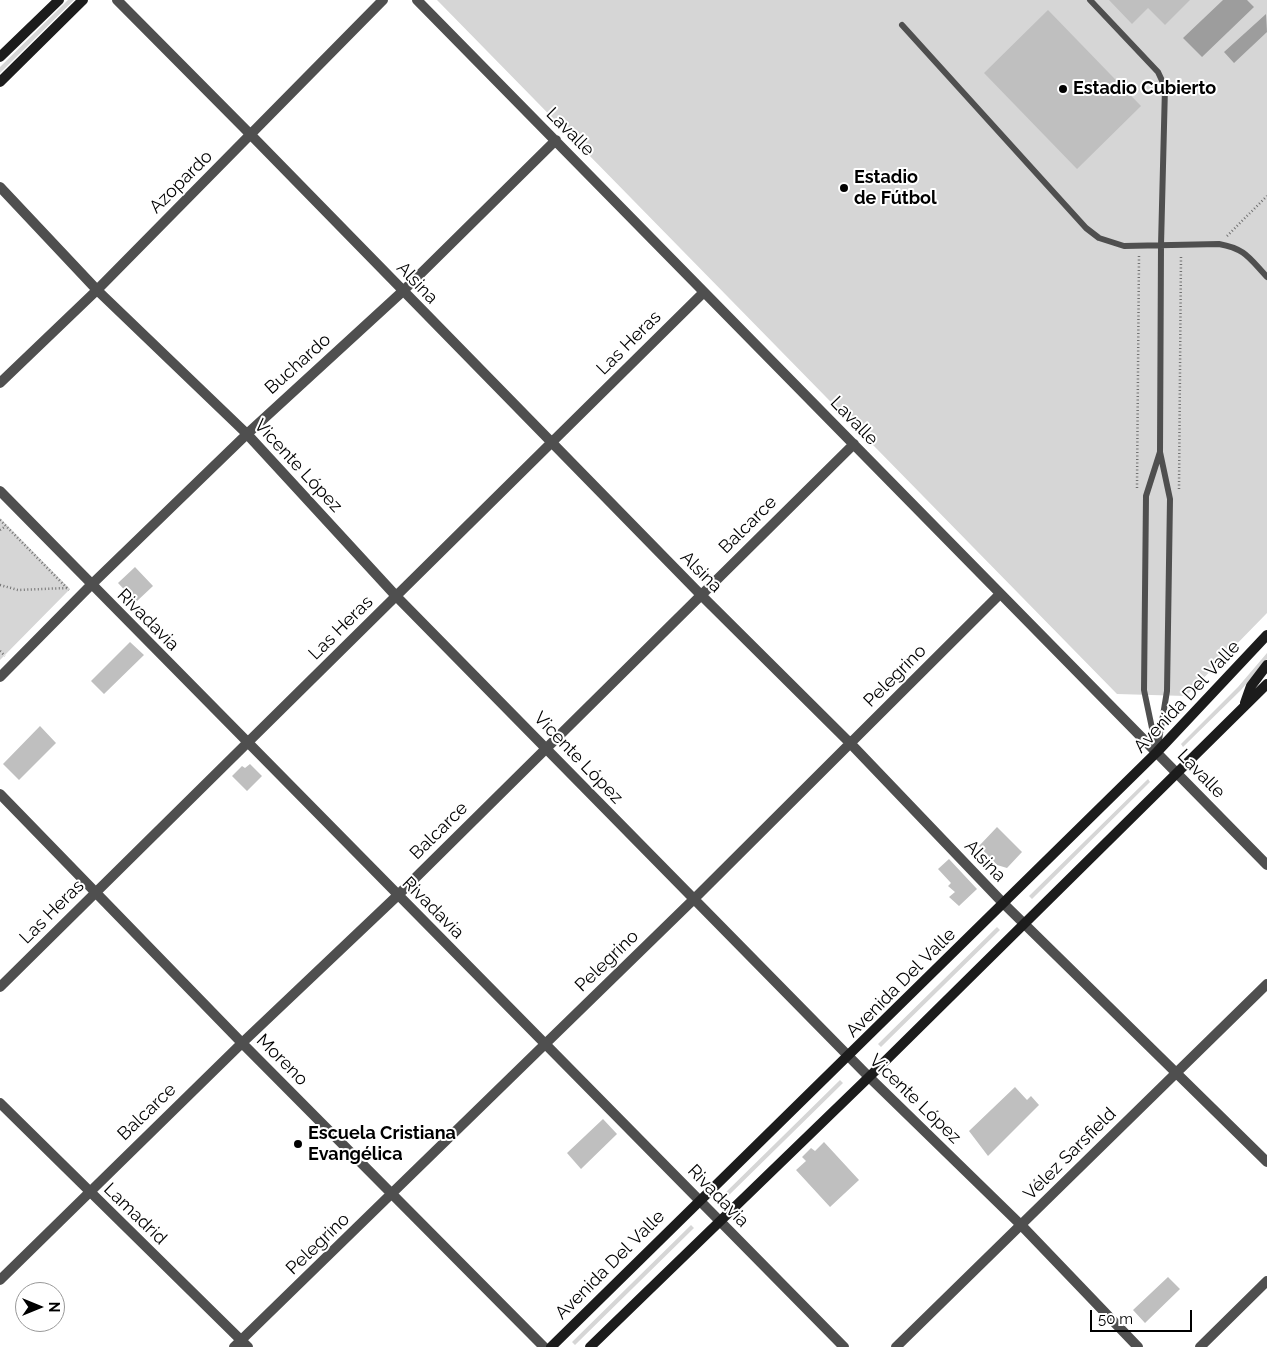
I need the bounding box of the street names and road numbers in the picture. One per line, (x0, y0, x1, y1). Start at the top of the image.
street label: Lavalle (541, 103, 599, 161)
street label: Azopardo (145, 146, 217, 218)
street label: Alsina (392, 258, 442, 308)
street label: Las Heras (592, 306, 666, 380)
street label: Buchardo (261, 329, 335, 399)
street label: Lavalle (826, 392, 882, 450)
street label: Vicente López (249, 415, 347, 517)
street label: Balcarce (715, 492, 781, 558)
street label: Alsina (676, 547, 726, 597)
street label: Rivadavia (113, 585, 183, 655)
street label: Las Heras (304, 591, 378, 665)
street label: Avenida Del Valle (1129, 636, 1245, 758)
street label: Pelegrino (859, 640, 931, 712)
street label: Vicente López (529, 708, 627, 808)
street label: Lavalle (1173, 745, 1229, 803)
street label: Balcarce (406, 798, 472, 864)
street label: Alsina (960, 836, 1010, 886)
street label: Rivadavia (398, 873, 468, 943)
street label: Las Heras (15, 875, 89, 949)
street label: Avenida Del Valle (842, 924, 960, 1042)
street label: Pelegrino (571, 926, 643, 996)
street label: Moreno (252, 1030, 312, 1090)
street label: Vicente López (865, 1050, 965, 1148)
street label: Balcarce (113, 1079, 181, 1145)
street label: Vélez Sarsfield (1019, 1103, 1121, 1205)
street label: Rivadavia (683, 1160, 753, 1232)
street label: Lamadrid (99, 1179, 171, 1249)
street label: Avenida Del Valle (551, 1206, 669, 1324)
street label: Pelegrino (282, 1209, 354, 1279)

